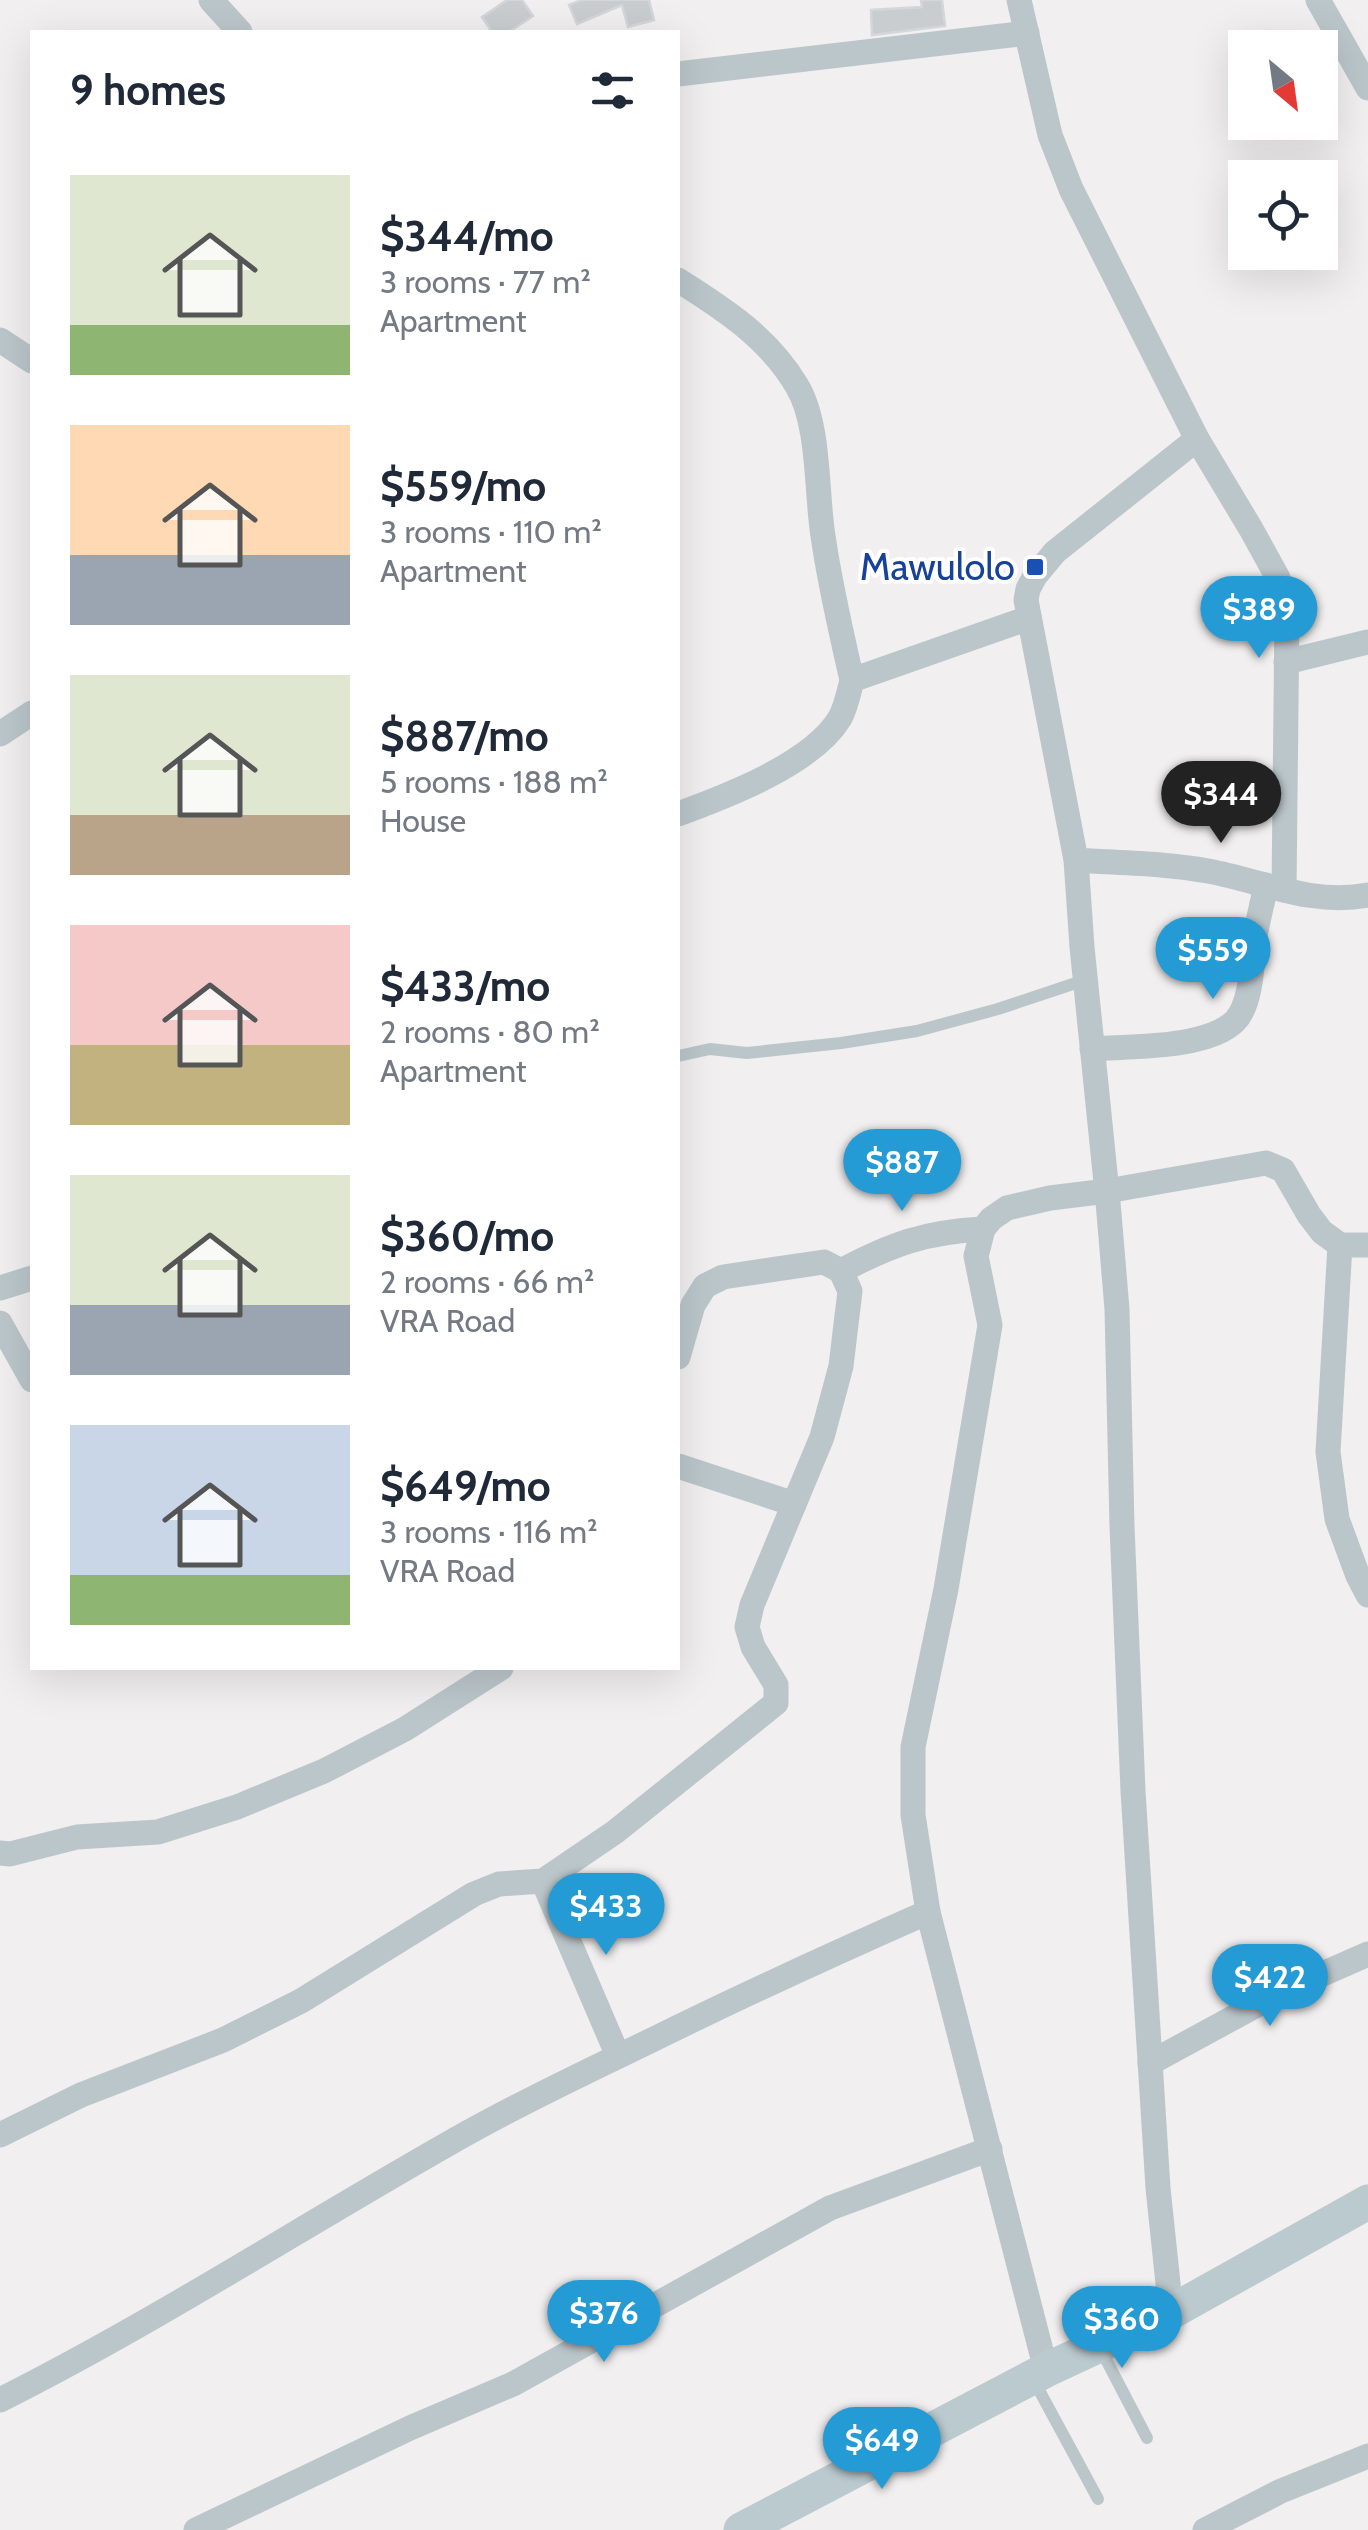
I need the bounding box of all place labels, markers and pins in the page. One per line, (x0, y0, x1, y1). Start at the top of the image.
place label: Mawulolo (860, 543, 1015, 590)
marker: Mawulolo (1024, 556, 1046, 578)
pin: $389 (1200, 576, 1318, 661)
pin: $344 (1162, 761, 1280, 846)
pin: $559 (1154, 917, 1272, 1002)
pin: $887 (843, 1129, 961, 1214)
pin: $433 (547, 1873, 665, 1958)
pin: $422 (1211, 1944, 1329, 2029)
pin: $376 (545, 2280, 663, 2365)
pin: $360 (1063, 2286, 1181, 2371)
pin: $649 (823, 2407, 941, 2492)

